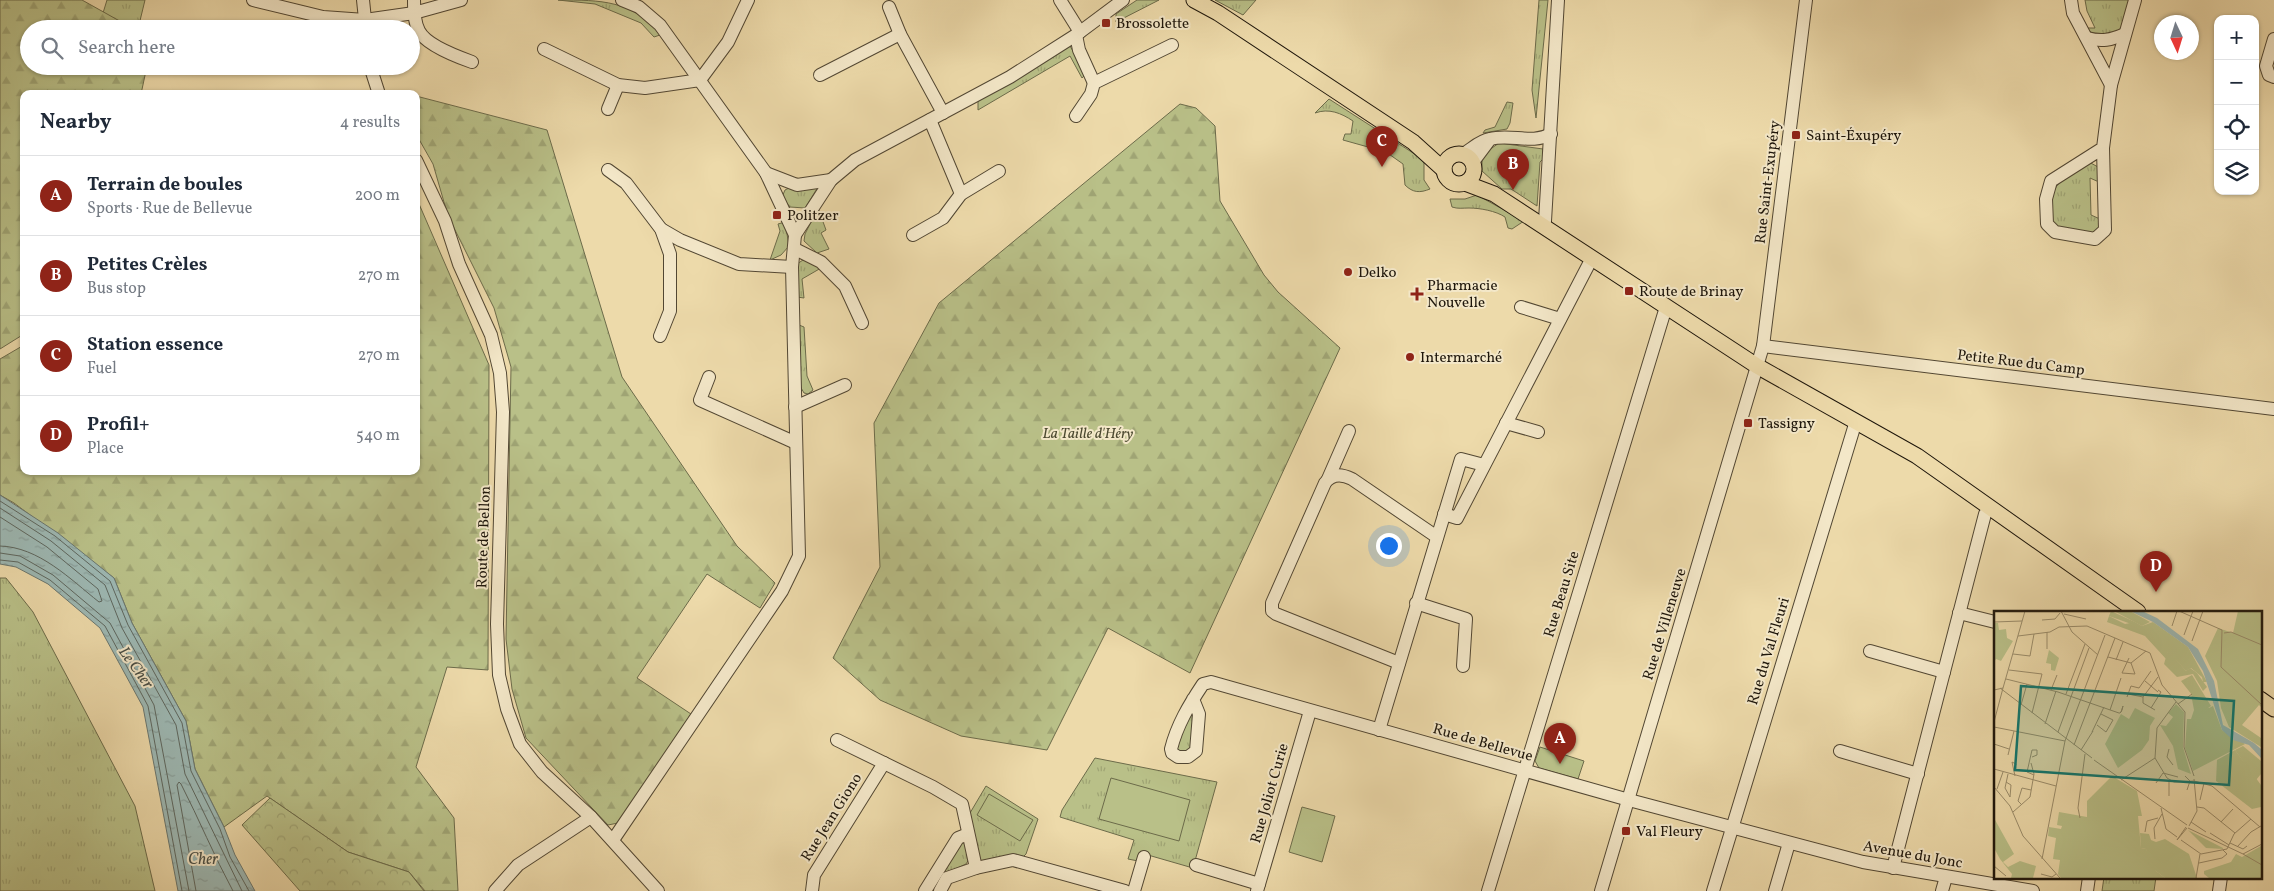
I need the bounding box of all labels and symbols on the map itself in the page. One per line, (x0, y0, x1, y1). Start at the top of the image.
place label: Brossolette (1116, 14, 1189, 35)
north arrow (2154, 15, 2199, 60)
marker: Brossolette (1100, 17, 1112, 29)
street label: Rue Saint-Exupéry (1750, 119, 1786, 245)
pin: C (1366, 126, 1398, 167)
place label: Saint-Éxupéry (1806, 126, 1901, 147)
marker: Saint-Éxupéry (1790, 129, 1802, 141)
pin: B (1497, 149, 1529, 190)
place label: Politzer (787, 206, 838, 227)
marker: Politzer (771, 209, 783, 221)
place label: Delko (1358, 263, 1396, 284)
marker: Delko (1342, 266, 1354, 278)
place label: Pharmacie Nouvelle (1427, 276, 1498, 314)
place label: Route de Brinay (1639, 282, 1743, 303)
marker: Route de Brinay (1623, 285, 1635, 297)
marker: Pharmacie Nouvelle (1411, 288, 1423, 300)
street label: Petite Rue du Camp (1956, 345, 2086, 382)
place label: Intermarché (1420, 348, 1502, 369)
marker: Intermarché (1404, 351, 1416, 363)
place label: Tassigny (1758, 414, 1815, 435)
marker: Tassigny (1742, 417, 1754, 429)
park label: La Taille d'Héry (1043, 424, 1134, 445)
street label: Route de Bellon (472, 485, 497, 589)
your location (1376, 533, 1402, 559)
street label: Rue Beau Site (1539, 549, 1586, 640)
pin: D (2140, 551, 2172, 592)
street label: Rue de Villeneuve (1638, 566, 1692, 683)
street label: Rue du Val Fleuri (1743, 595, 1796, 708)
inset map (1994, 611, 2262, 878)
water label: Le Cher (113, 643, 159, 695)
street label: Rue de Bellevue (1430, 719, 1535, 768)
pin: A (1544, 723, 1576, 764)
street label: Rue Joliot Curie (1246, 741, 1295, 846)
street label: Rue Jean Giono (797, 770, 868, 866)
place label: Val Fleury (1636, 822, 1703, 843)
marker: Val Fleury (1620, 825, 1632, 837)
street label: Avenue du Jonc (1861, 836, 1964, 875)
water label: Cher (188, 849, 219, 871)

